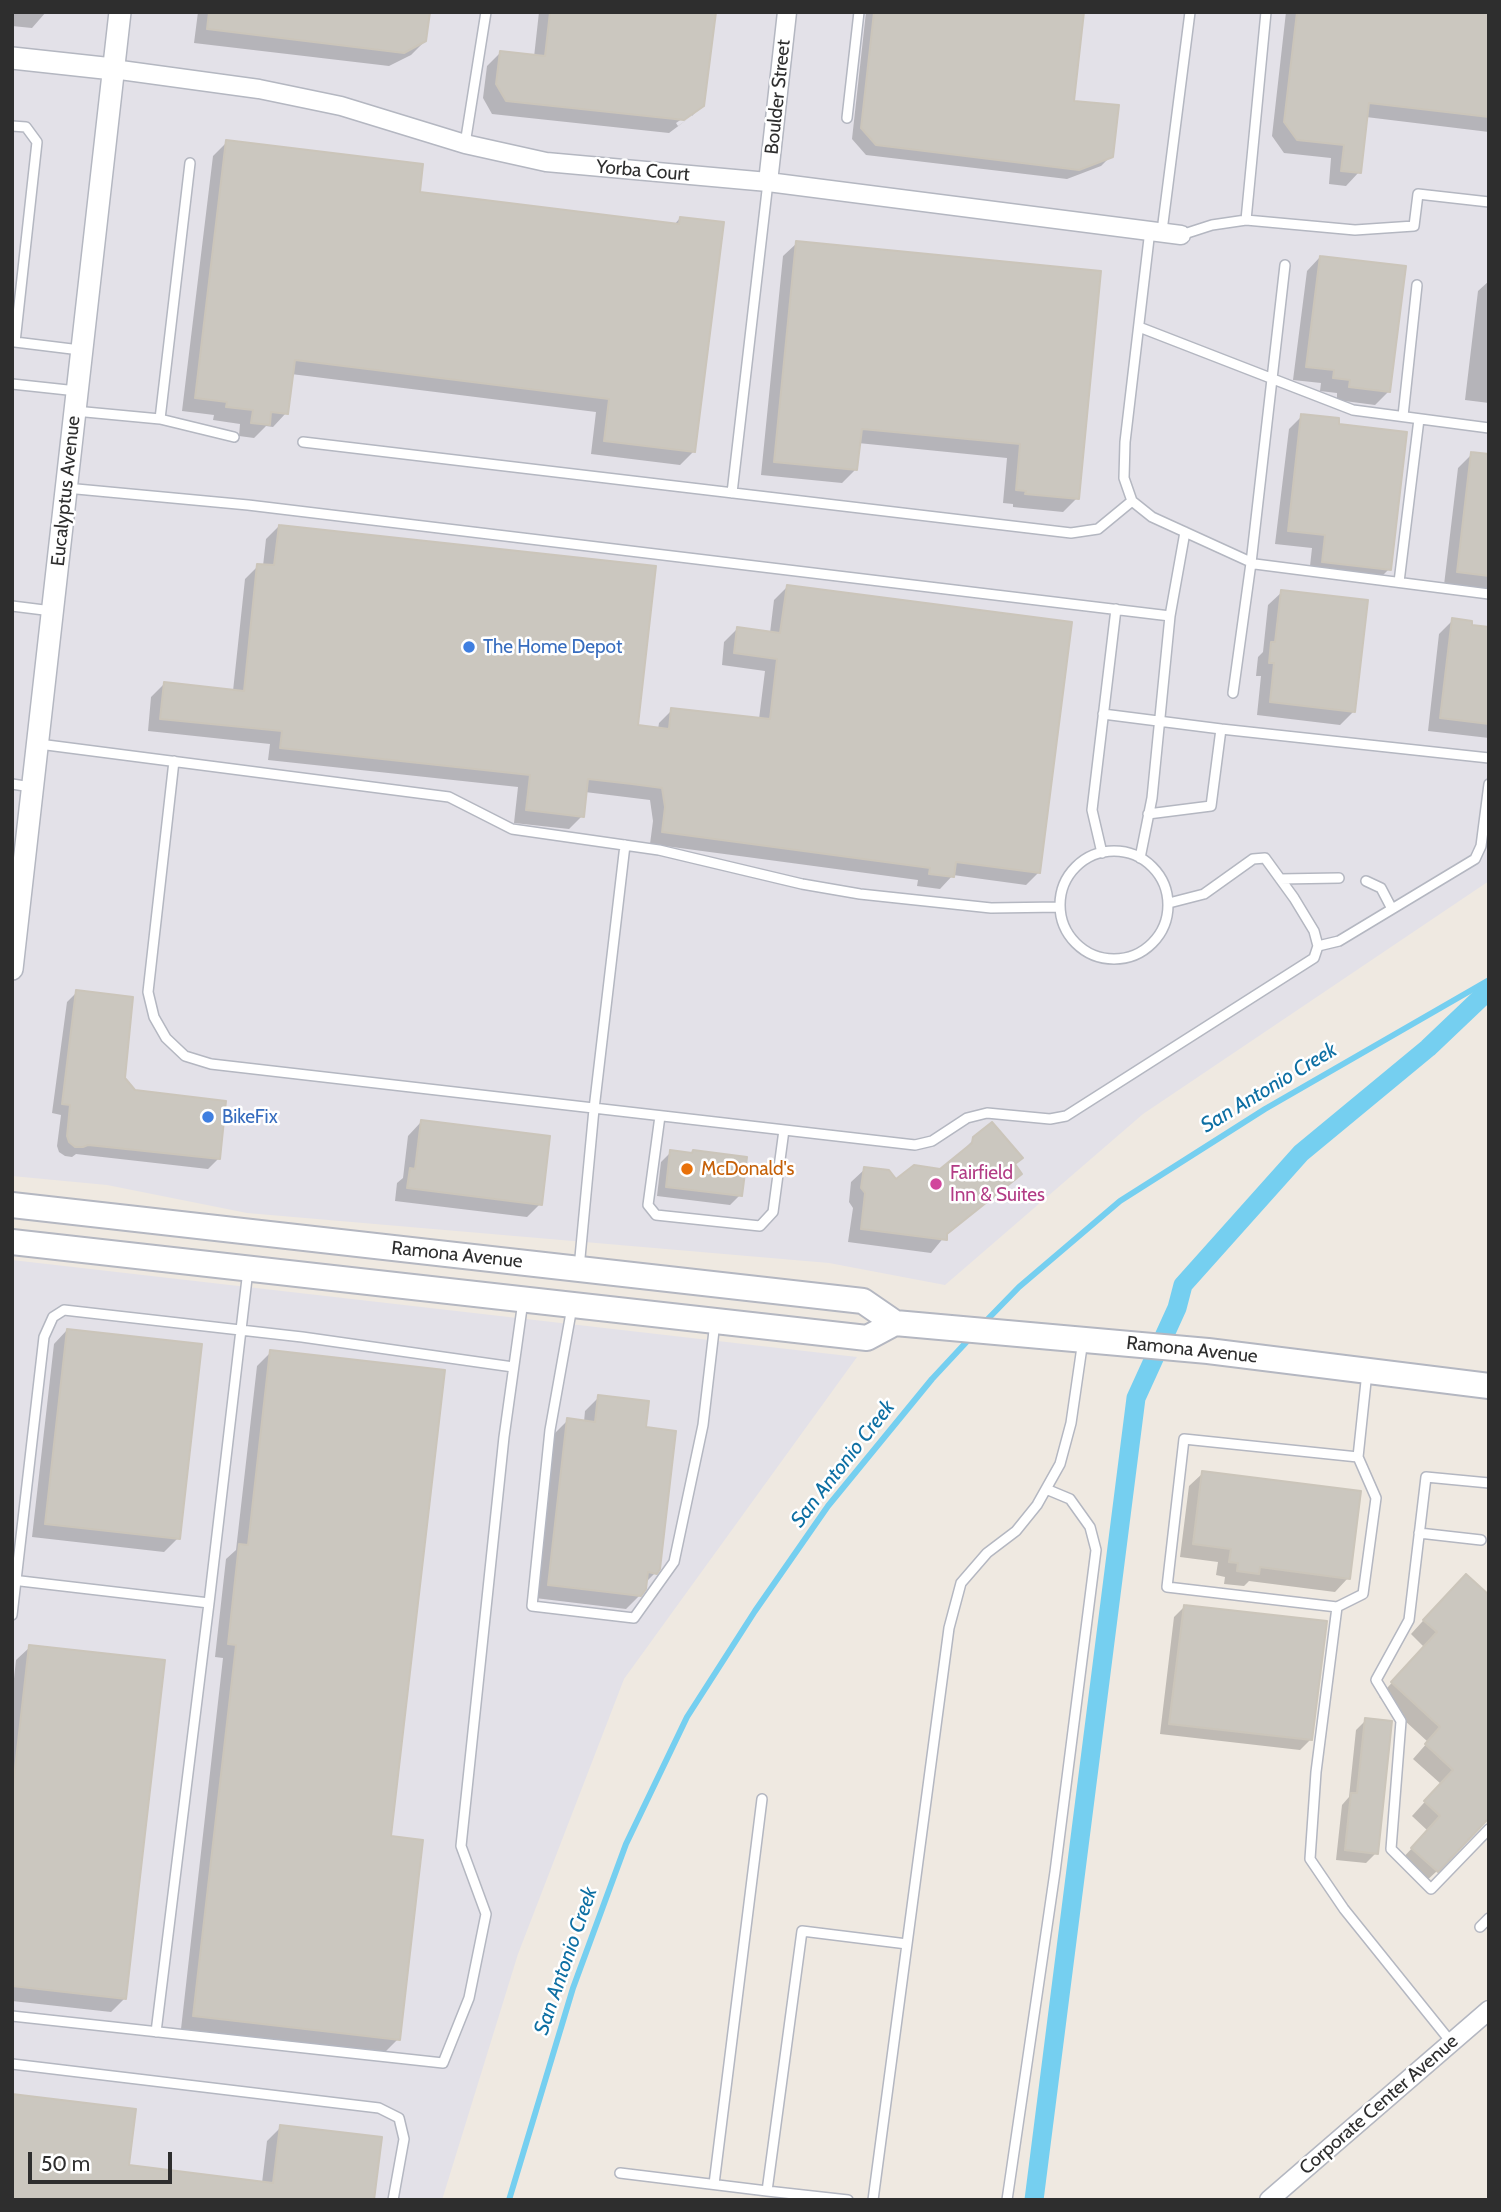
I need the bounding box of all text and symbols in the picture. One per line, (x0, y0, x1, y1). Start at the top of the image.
street label: Boulder Street (761, 38, 795, 156)
street label: Yorba Court (595, 156, 691, 186)
street label: Eucalyptus Avenue (47, 415, 85, 567)
place label: The Home Depot (483, 636, 622, 658)
marker: The Home Depot (461, 639, 477, 655)
water label: San Antonio Creek (1196, 1037, 1342, 1139)
place label: BikeFix (222, 1106, 278, 1128)
marker: BikeFix (200, 1109, 216, 1125)
place label: McDonald's (701, 1158, 794, 1180)
marker: McDonald's (679, 1161, 695, 1177)
place label: Fairfield Inn & Suites (950, 1162, 1045, 1206)
marker: Fairfield Inn & Suites (928, 1176, 944, 1192)
street label: Ramona Avenue (390, 1237, 524, 1273)
street label: Ramona Avenue (1125, 1332, 1259, 1368)
water label: San Antonio Creek (786, 1395, 900, 1533)
water label: San Antonio Creek (529, 1884, 603, 2038)
street label: Corporate Center Avenue (1295, 2030, 1463, 2180)
scale bar (32, 2138, 175, 2182)
text: 50 m (41, 2151, 90, 2176)

